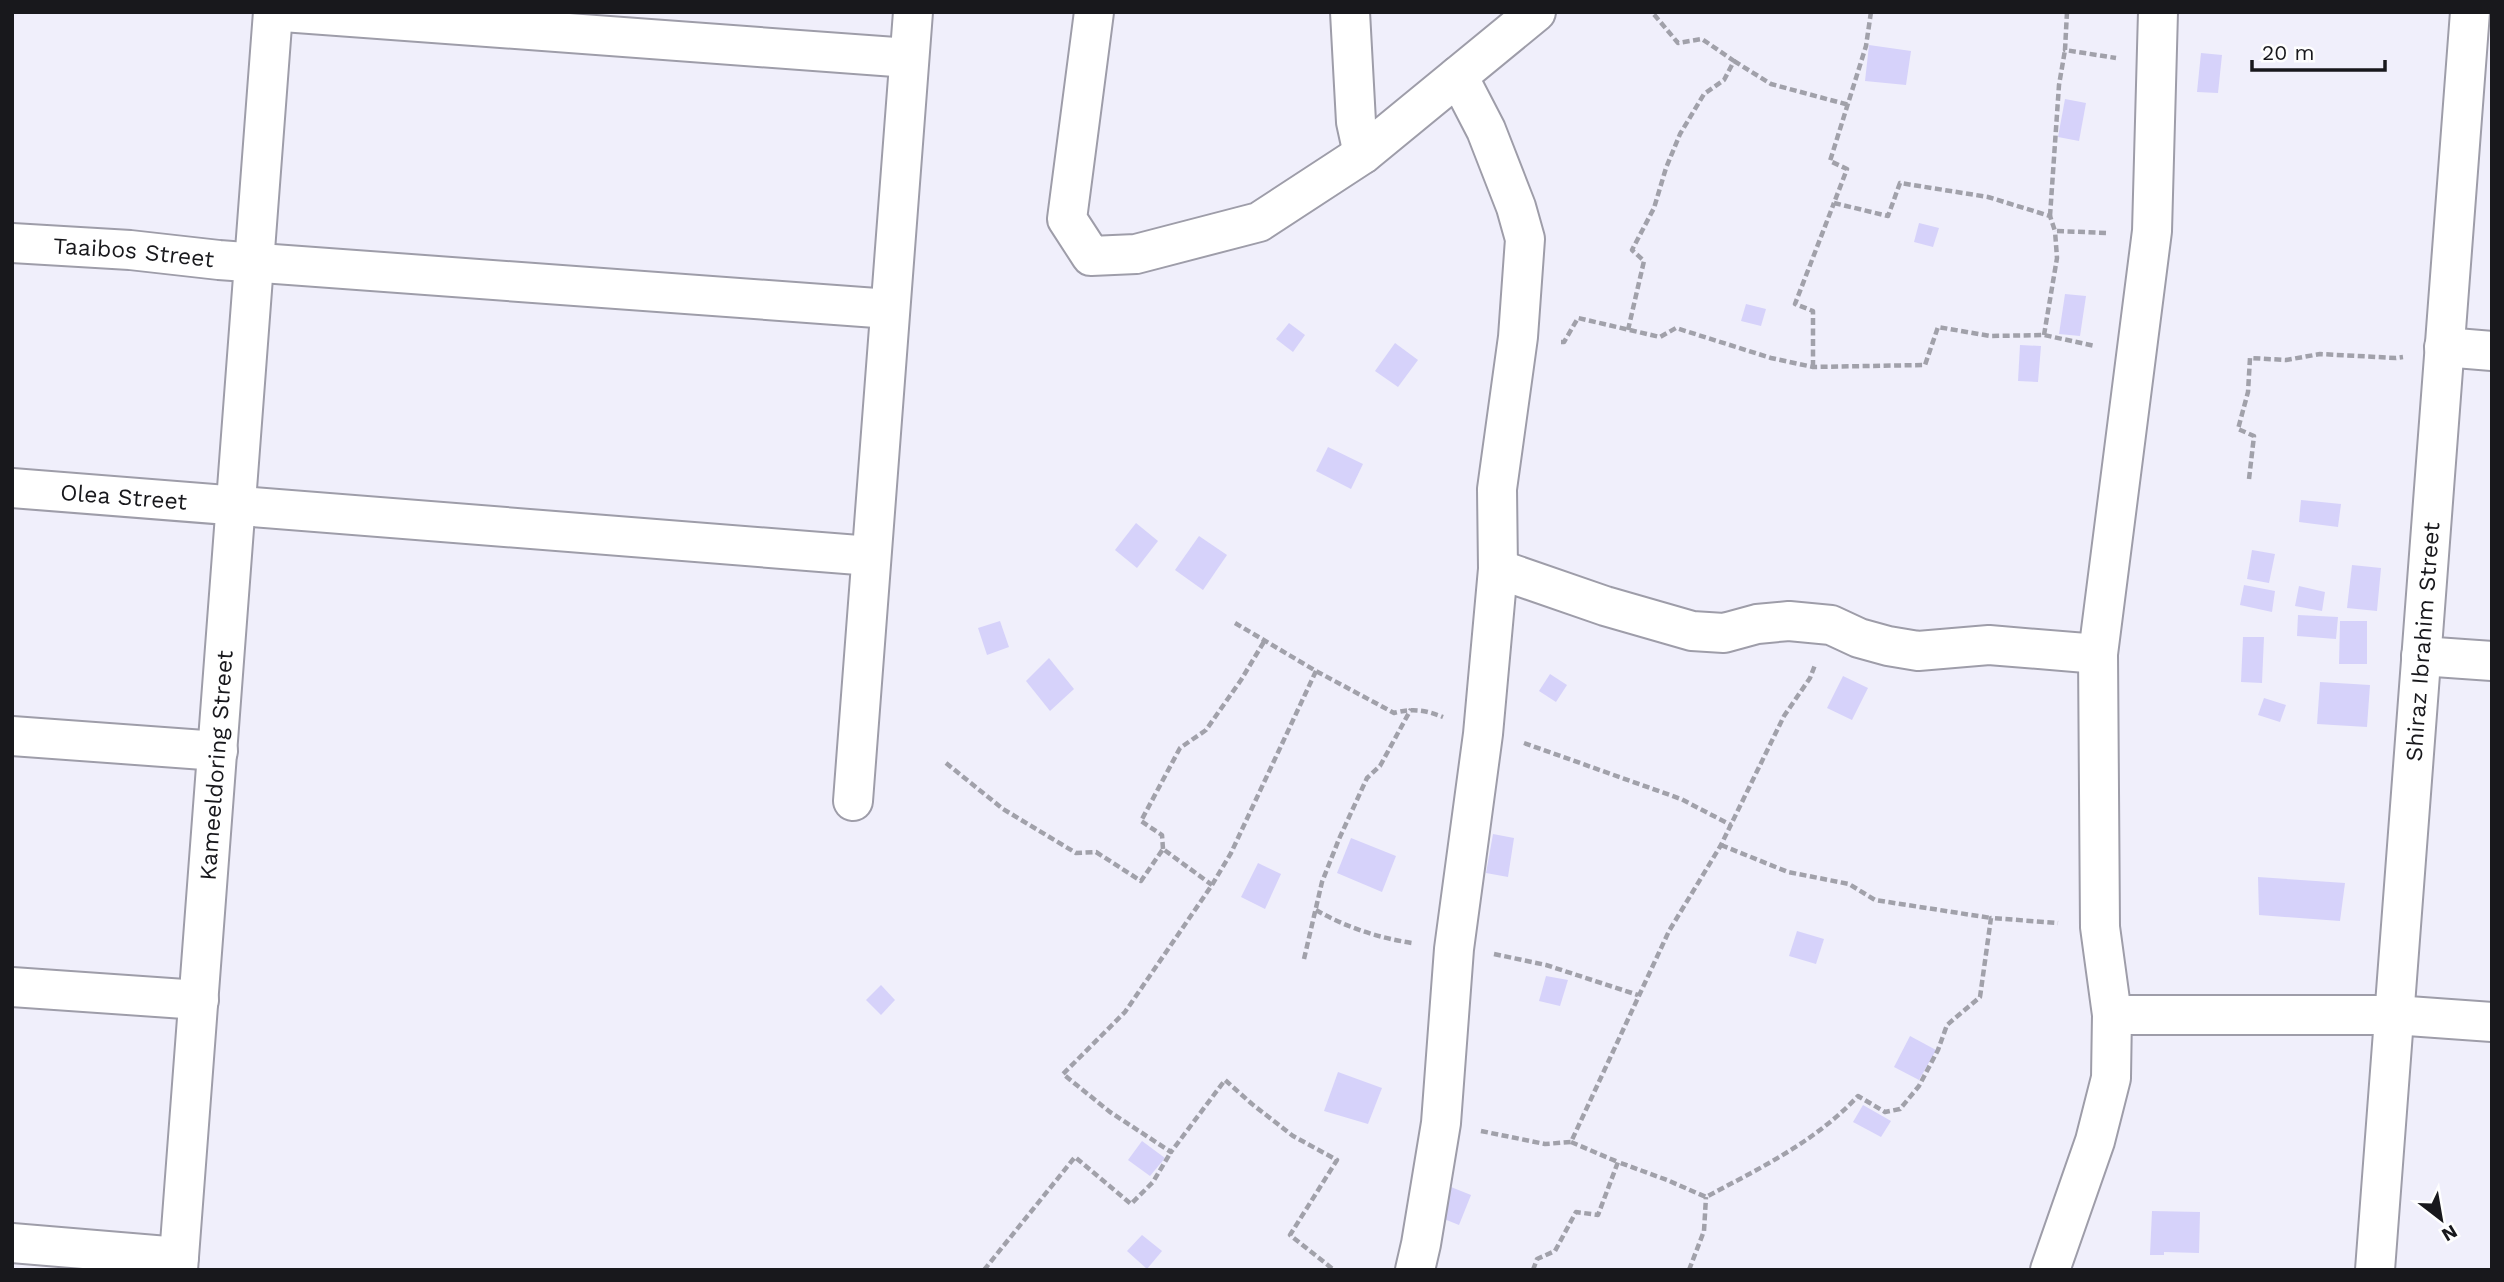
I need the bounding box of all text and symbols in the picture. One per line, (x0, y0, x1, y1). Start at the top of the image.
scale bar (2252, 28, 2385, 72)
text: 20 m (2262, 40, 2314, 65)
street label: Taaibos Street (53, 232, 216, 273)
street label: Olea Street (59, 478, 188, 515)
street label: Shiraz Ibrahim Street (2400, 521, 2445, 762)
street label: Kameeldoring Street (194, 649, 238, 881)
north arrow (2406, 1184, 2476, 1254)
text: N (2438, 1220, 2461, 1247)

